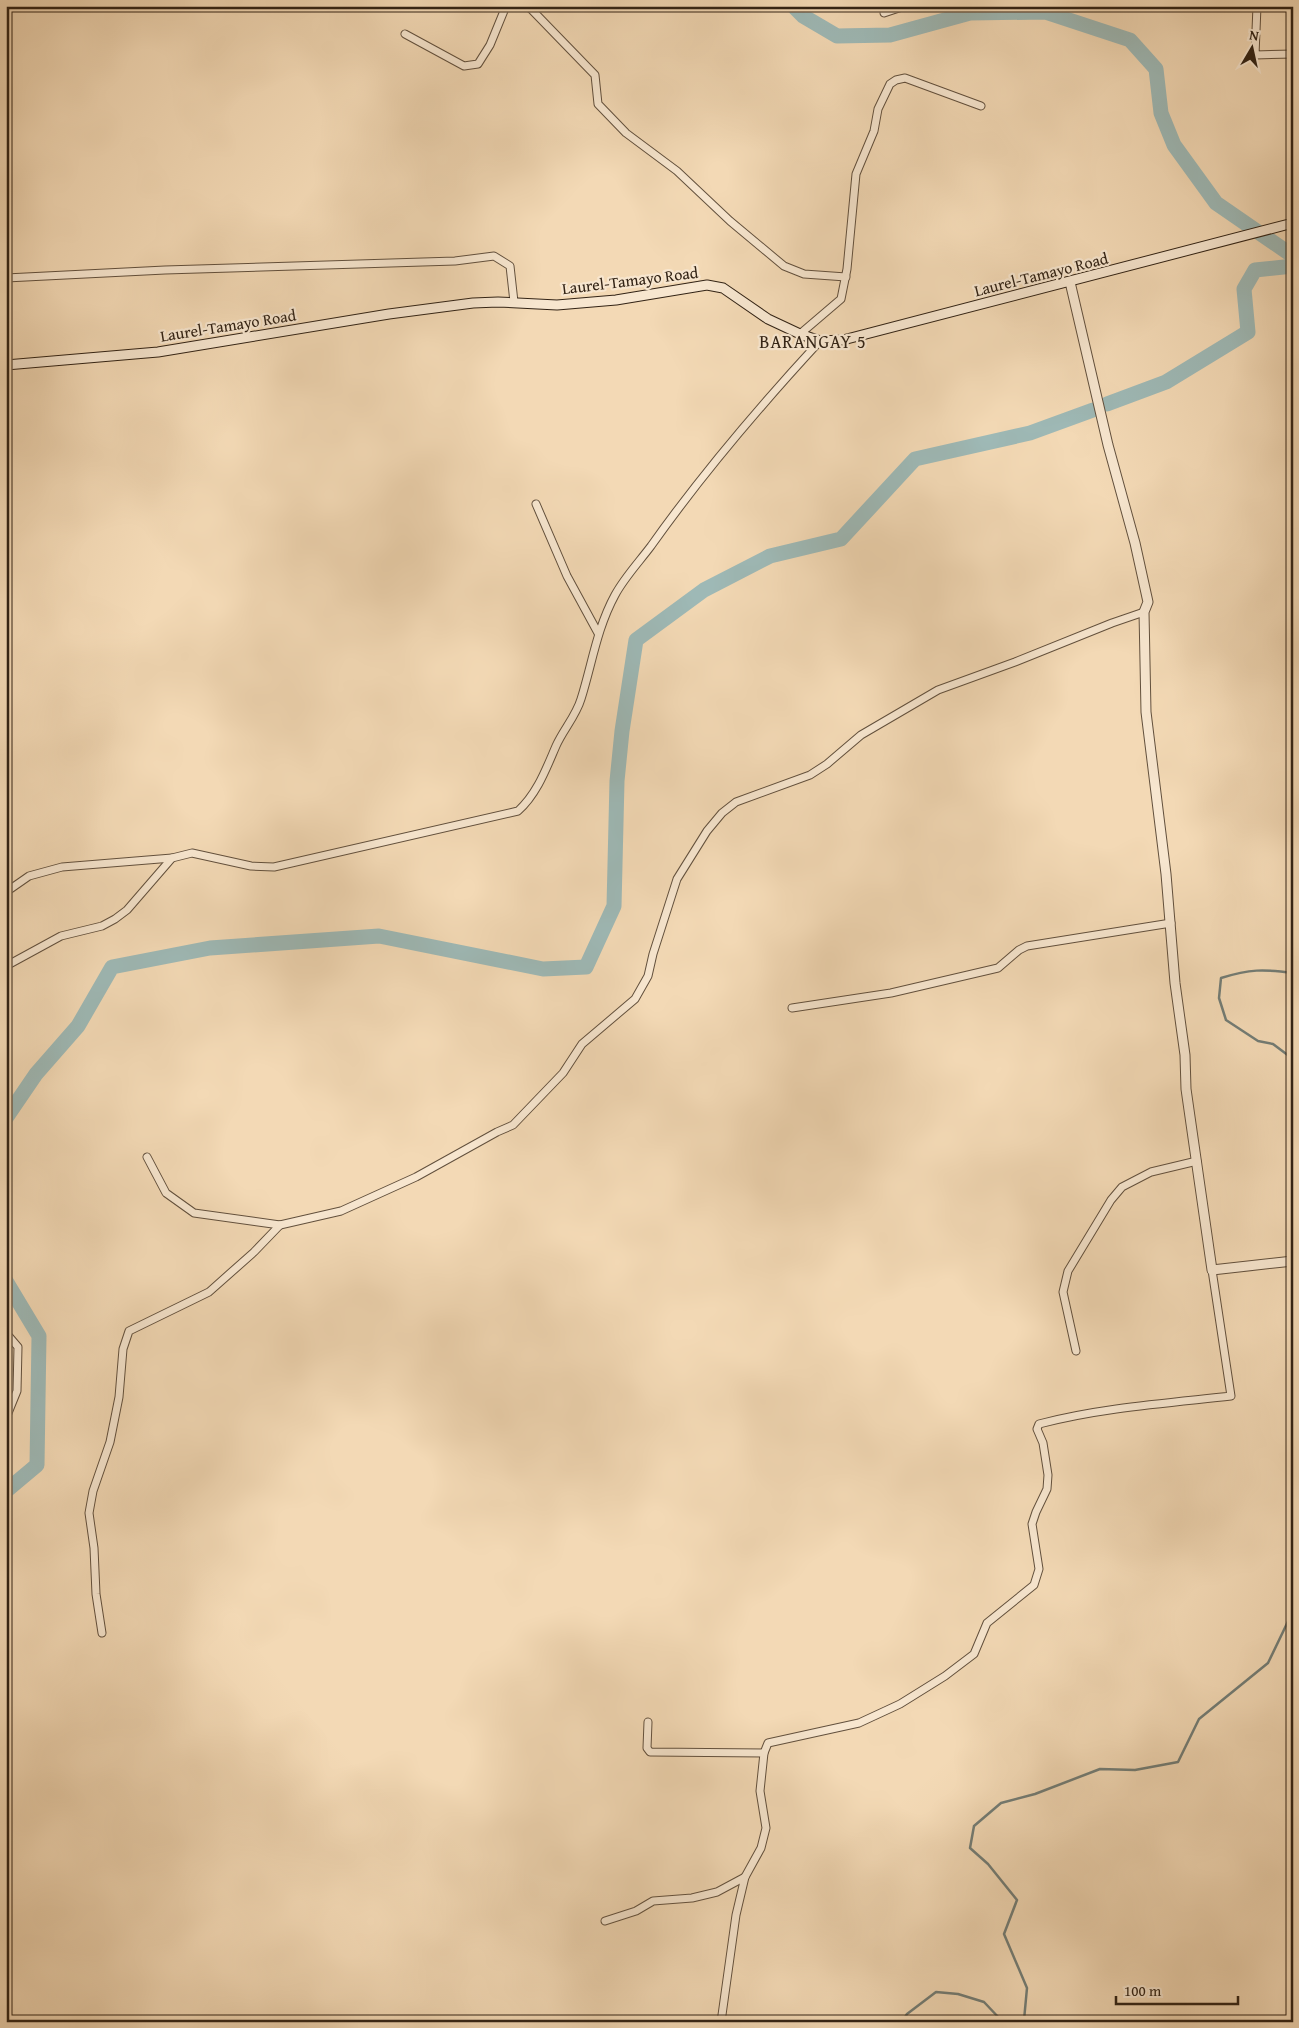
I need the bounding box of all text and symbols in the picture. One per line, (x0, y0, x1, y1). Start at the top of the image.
north arrow (1226, 22, 1276, 72)
text: N (1248, 25, 1261, 46)
street label: Laurel-Tamayo Road (972, 246, 1111, 302)
street label: Laurel-Tamayo Road (560, 260, 700, 300)
street label: Laurel-Tamayo Road (158, 302, 298, 348)
district label: BARANGAY 5 (759, 328, 867, 355)
scale bar (1116, 1973, 1239, 2005)
text: 100 m (1124, 1980, 1162, 2001)

